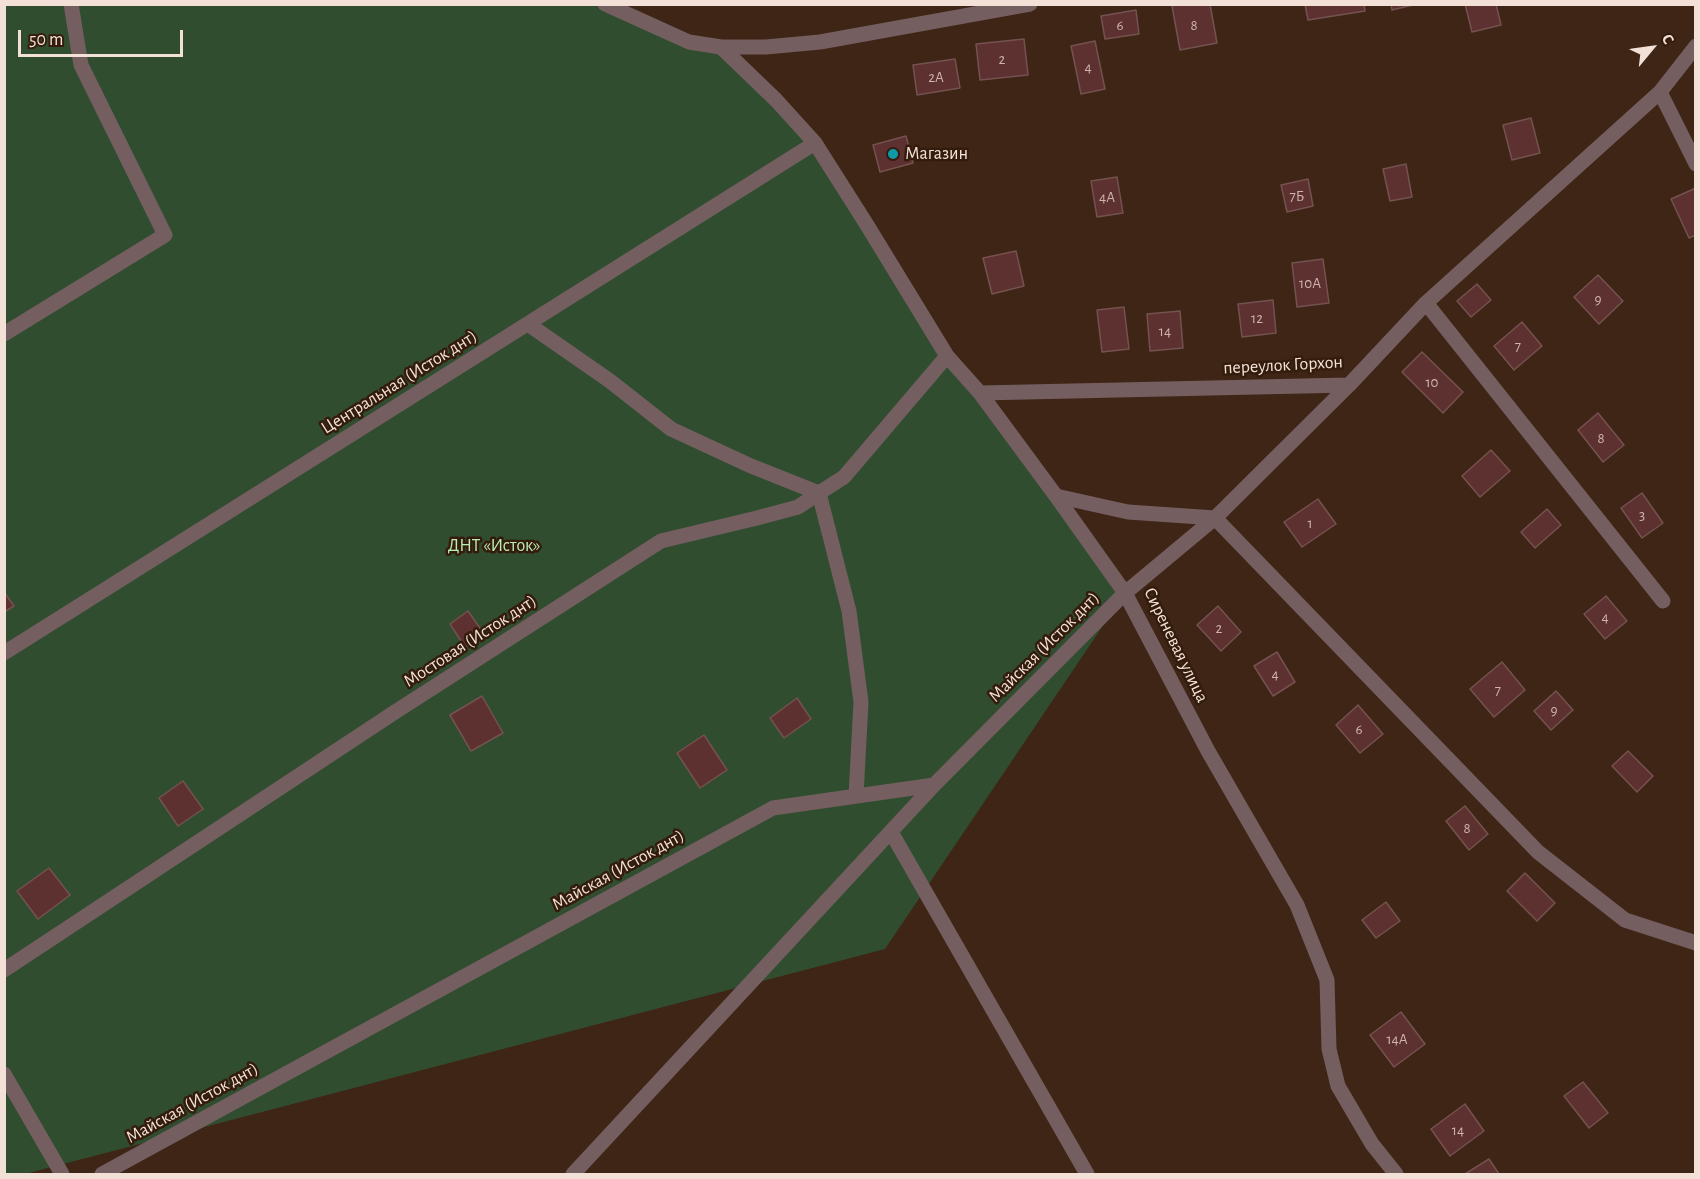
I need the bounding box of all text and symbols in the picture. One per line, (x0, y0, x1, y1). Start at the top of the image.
house number: 6 (1116, 16, 1124, 34)
house number: 8 (1190, 16, 1198, 34)
scale bar (21, 18, 186, 56)
north arrow (1622, 18, 1682, 78)
text: 50 m (29, 31, 63, 49)
text: С (1659, 32, 1677, 47)
house number: 2 (999, 50, 1005, 68)
house number: 4 (1084, 58, 1092, 76)
house number: 2А (928, 68, 944, 86)
place label: Магазин (905, 143, 968, 165)
marker: Магазин (886, 147, 900, 161)
house number: 7Б (1290, 187, 1304, 205)
house number: 4А (1099, 188, 1115, 206)
house number: 10А (1299, 274, 1321, 292)
house number: 9 (1594, 290, 1602, 308)
house number: 12 (1251, 309, 1263, 327)
house number: 14 (1159, 322, 1171, 340)
street label: Центральная (Исток днт) (317, 325, 481, 439)
house number: 7 (1515, 337, 1521, 355)
street label: переулок Горхон (1223, 351, 1343, 379)
house number: 10 (1425, 373, 1439, 391)
house number: 8 (1597, 429, 1605, 447)
house number: 3 (1639, 506, 1645, 524)
house number: 1 (1307, 514, 1313, 532)
park label: ДНТ «Исток» (448, 535, 540, 557)
street label: Сиреневая улица (1139, 584, 1213, 706)
street label: Майская (Исток днт) (984, 587, 1104, 707)
street label: Мостовая (Исток днт) (399, 590, 541, 692)
house number: 4 (1601, 608, 1609, 626)
house number: 2 (1216, 619, 1222, 637)
house number: 4 (1271, 665, 1279, 683)
house number: 7 (1495, 681, 1501, 699)
house number: 9 (1550, 701, 1558, 719)
house number: 6 (1355, 720, 1363, 738)
house number: 8 (1463, 819, 1471, 837)
street label: Майская (Исток днт) (548, 825, 688, 915)
house number: 14А (1386, 1030, 1408, 1048)
street label: Майская (Исток днт) (122, 1058, 262, 1148)
house number: 14 (1452, 1121, 1464, 1139)

